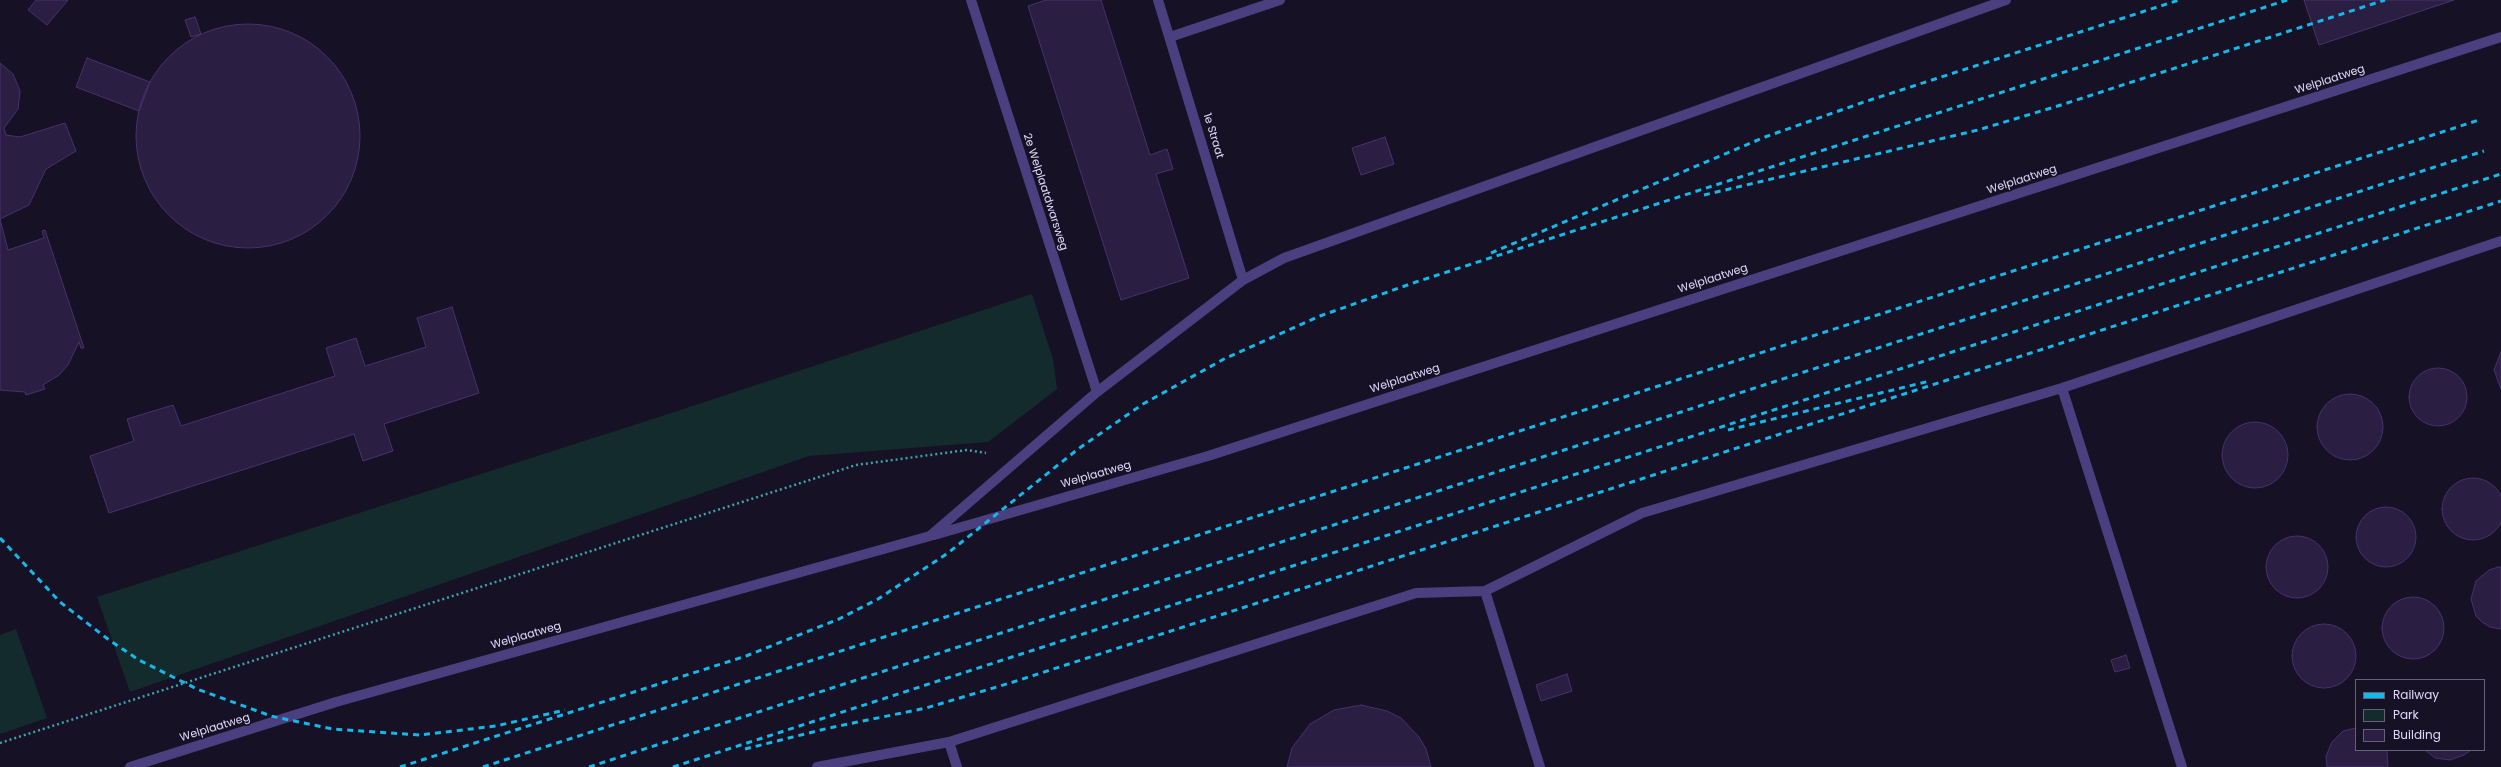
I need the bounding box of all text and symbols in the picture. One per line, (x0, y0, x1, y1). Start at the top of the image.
street label: Welplaatweg (2293, 63, 2367, 97)
street label: 1e Straat (1200, 112, 1226, 160)
street label: 2e Welplaatdwarsweg (1020, 132, 1070, 252)
street label: Welplaatweg (1985, 163, 2059, 197)
street label: Welplaatweg (1676, 262, 1750, 296)
street label: Welplaatweg (1368, 362, 1442, 396)
street label: Welplaatweg (1059, 459, 1133, 491)
street label: Welplaatweg (489, 620, 563, 652)
legend (2355, 679, 2485, 751)
text: Railway (2393, 686, 2439, 703)
text: Park (2393, 706, 2419, 723)
street label: Welplaatweg (178, 711, 252, 745)
text: Building (2393, 726, 2441, 743)

